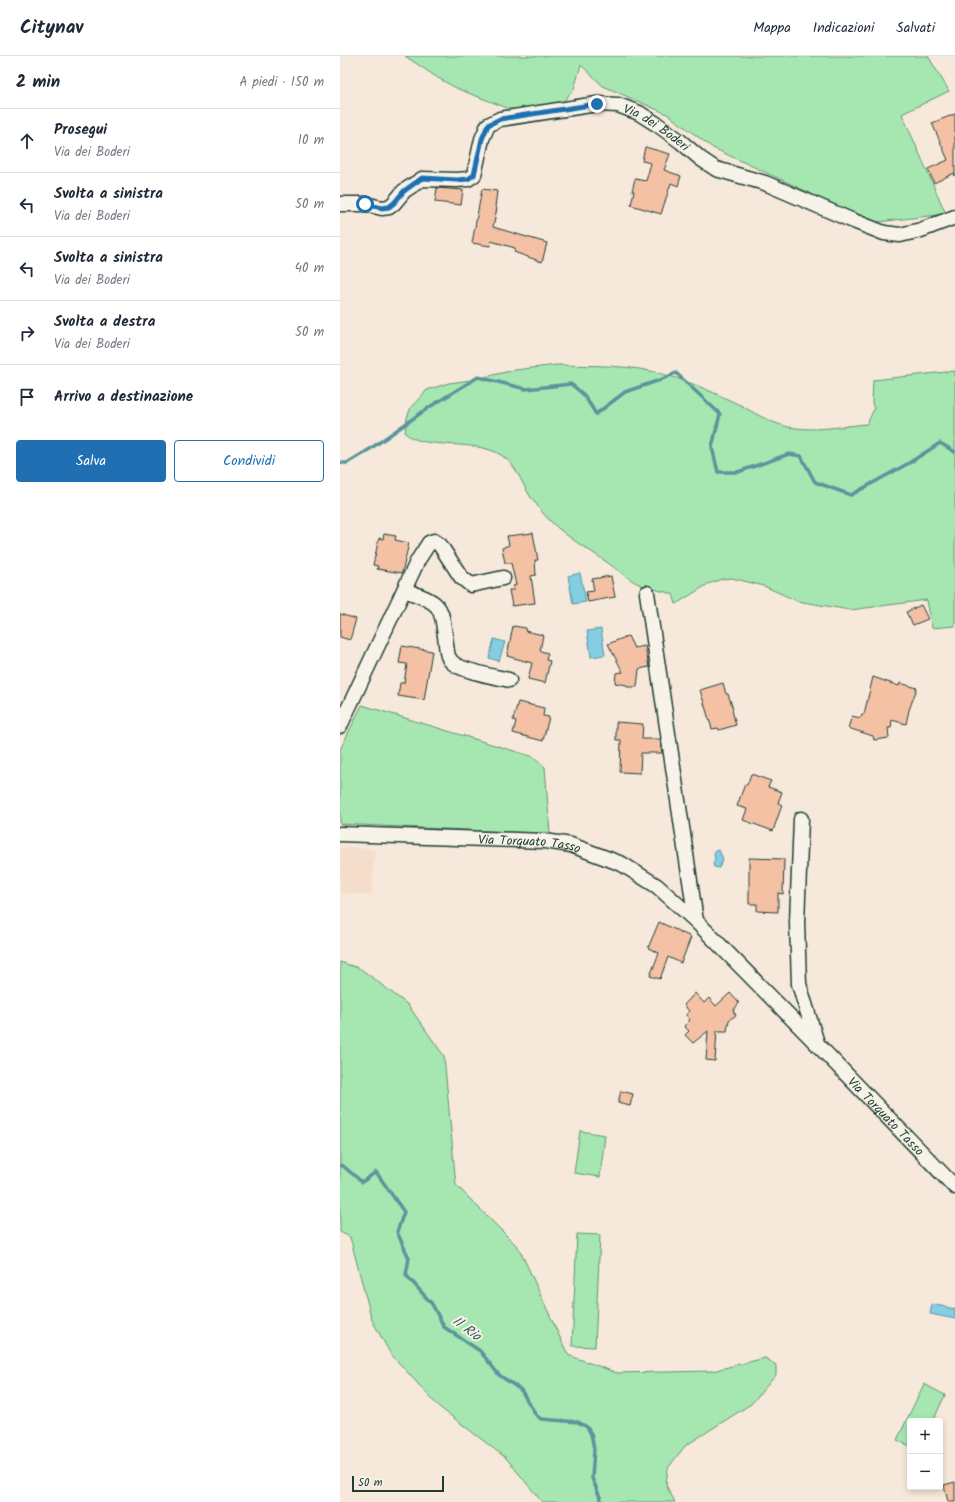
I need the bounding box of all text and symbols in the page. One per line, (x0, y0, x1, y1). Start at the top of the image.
text: Citynav (20, 13, 83, 43)
text: Mappa (753, 17, 791, 39)
text: Indicazioni (813, 17, 874, 39)
text: Salvati (896, 17, 935, 39)
text: 2 min (16, 69, 60, 96)
text: A piedi · 150 m (240, 72, 324, 93)
route end (588, 95, 606, 113)
street label: Via dei Boderi (620, 99, 695, 158)
text: Prosegui (54, 118, 107, 142)
icon: ahead (16, 130, 38, 152)
text: 10 m (298, 130, 324, 151)
text: Via dei Boderi (54, 142, 130, 163)
text: Svolta a sinistra (54, 182, 163, 206)
icon: left (16, 194, 38, 216)
text: 50 m (295, 194, 324, 215)
route start (356, 195, 374, 213)
text: Via dei Boderi (54, 206, 130, 227)
text: Svolta a sinistra (54, 246, 163, 270)
icon: left (16, 258, 38, 280)
text: 40 m (295, 258, 324, 279)
text: Via dei Boderi (54, 270, 130, 291)
text: Svolta a destra (54, 310, 155, 334)
icon: right (16, 322, 38, 344)
text: 50 m (295, 322, 324, 343)
text: Via dei Boderi (54, 334, 130, 355)
text: Arrivo a destinazione (54, 385, 193, 409)
icon: arrive (16, 386, 38, 408)
button: Salva (16, 440, 166, 482)
button: Condividi (174, 440, 324, 482)
street label: Via Torquato Tasso (478, 830, 584, 860)
street label: Via Torquato Tasso (842, 1072, 929, 1161)
water label: Il Rio (447, 1311, 487, 1348)
map controls (907, 1418, 943, 1490)
button: + (907, 1418, 943, 1454)
button: − (907, 1454, 943, 1490)
scale bar (352, 1474, 444, 1493)
text: 50 m (358, 1474, 383, 1492)

